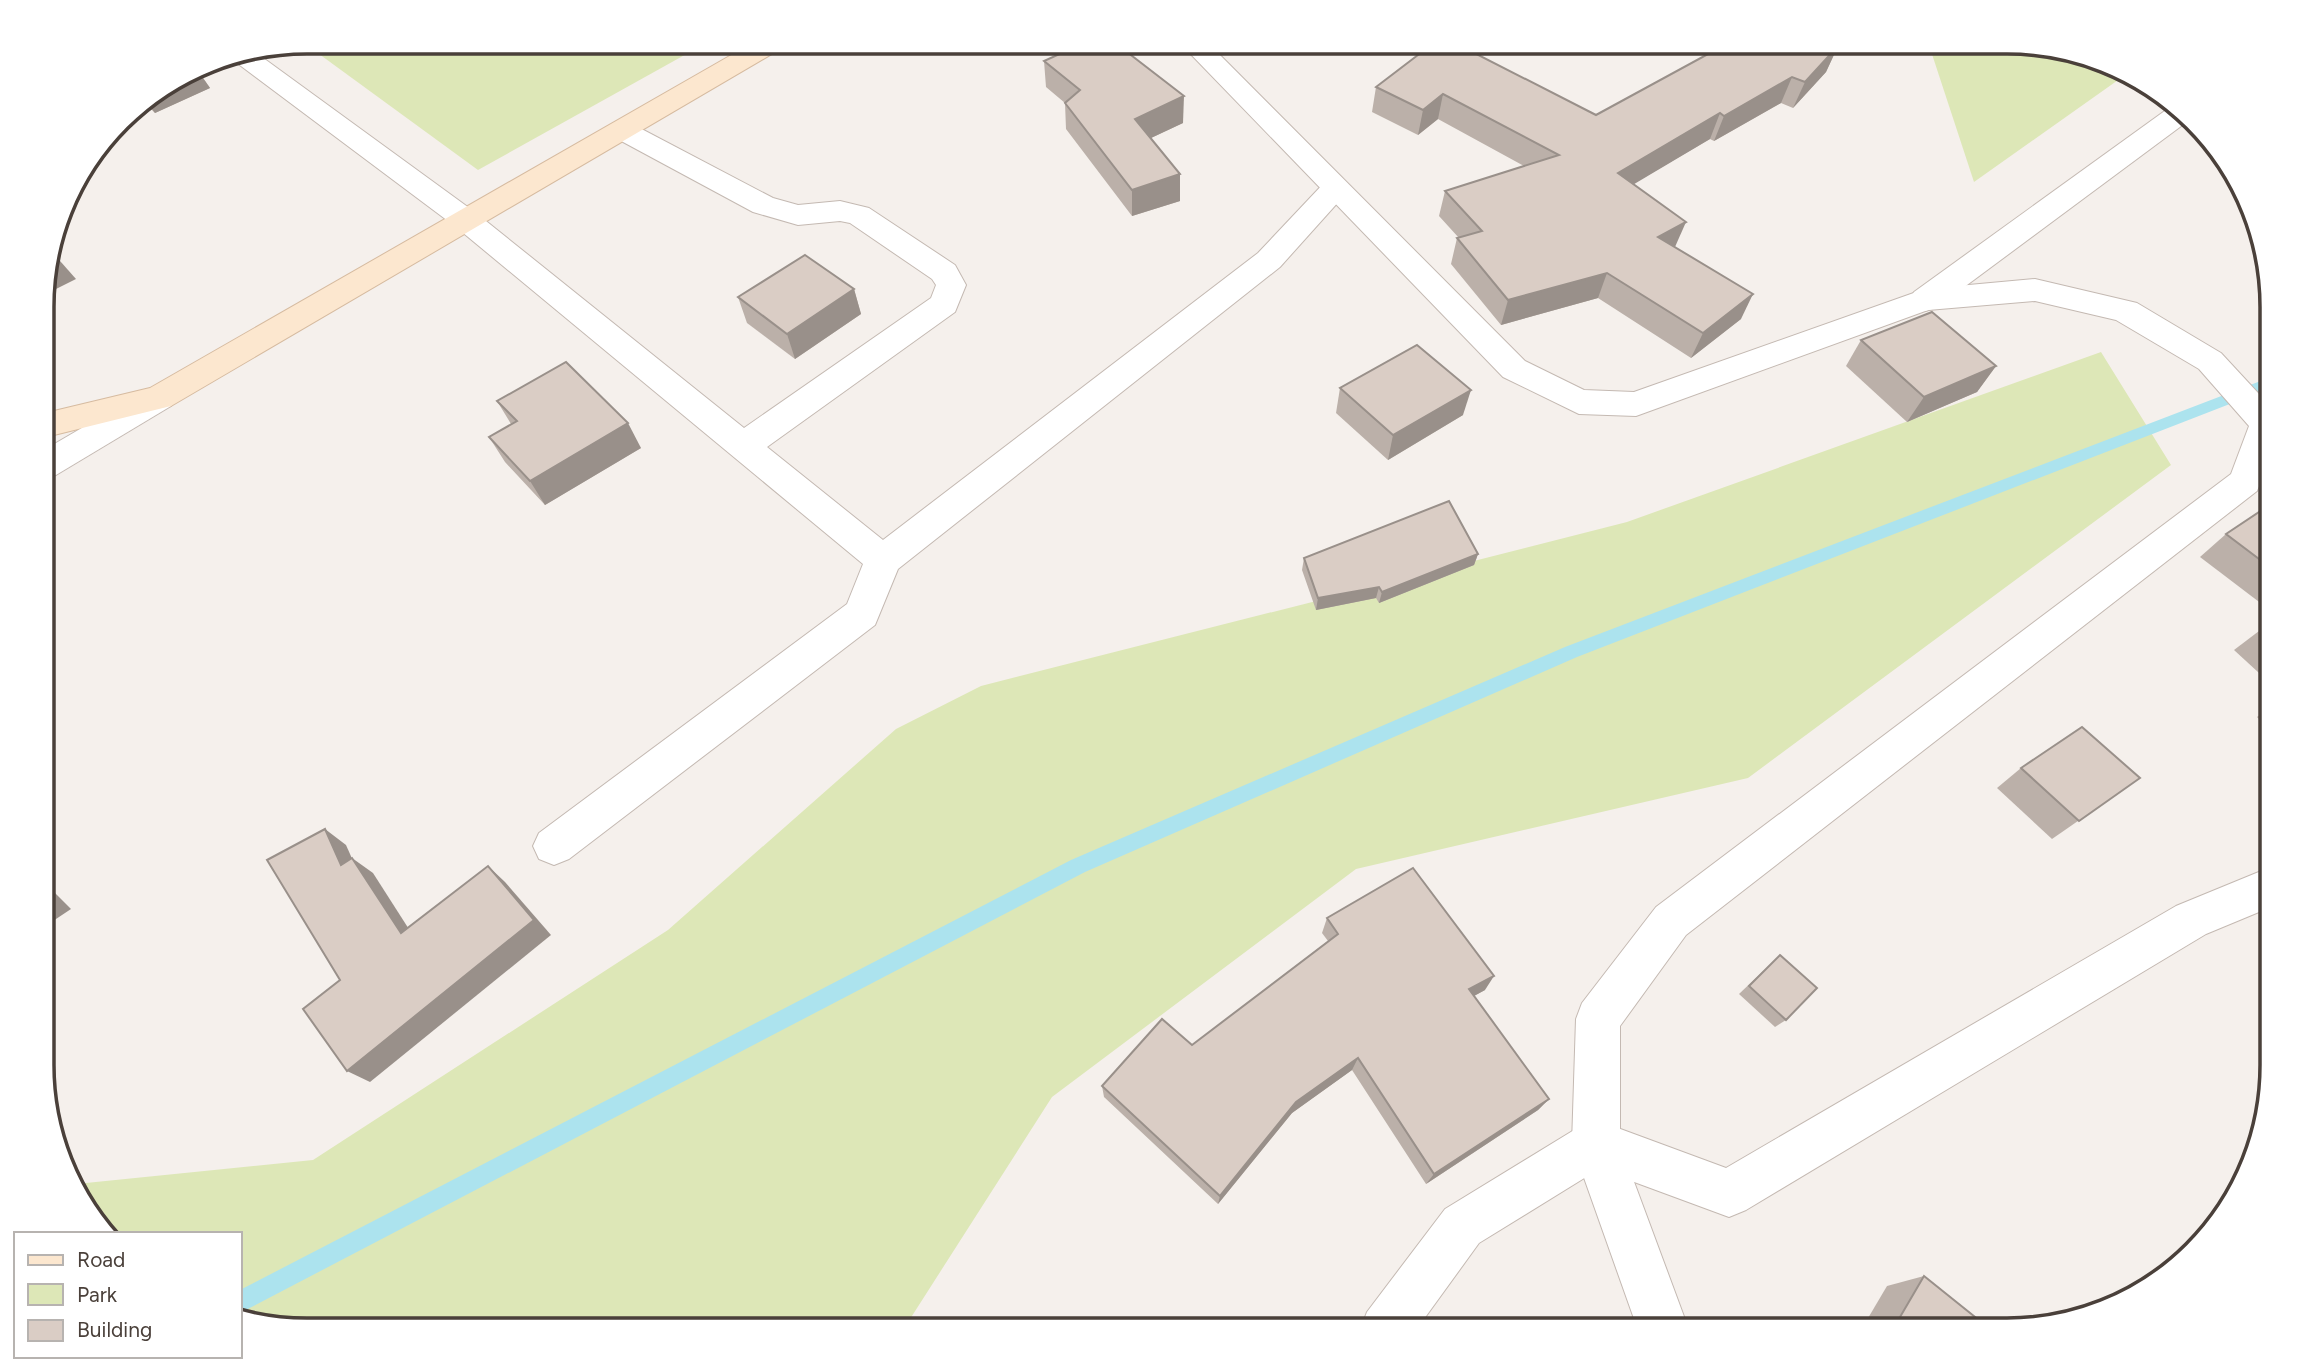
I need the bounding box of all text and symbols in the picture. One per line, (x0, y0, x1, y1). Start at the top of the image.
legend (14, 1232, 242, 1358)
text: Road (77, 1247, 125, 1272)
text: Park (77, 1282, 118, 1307)
text: Building (77, 1317, 152, 1342)

